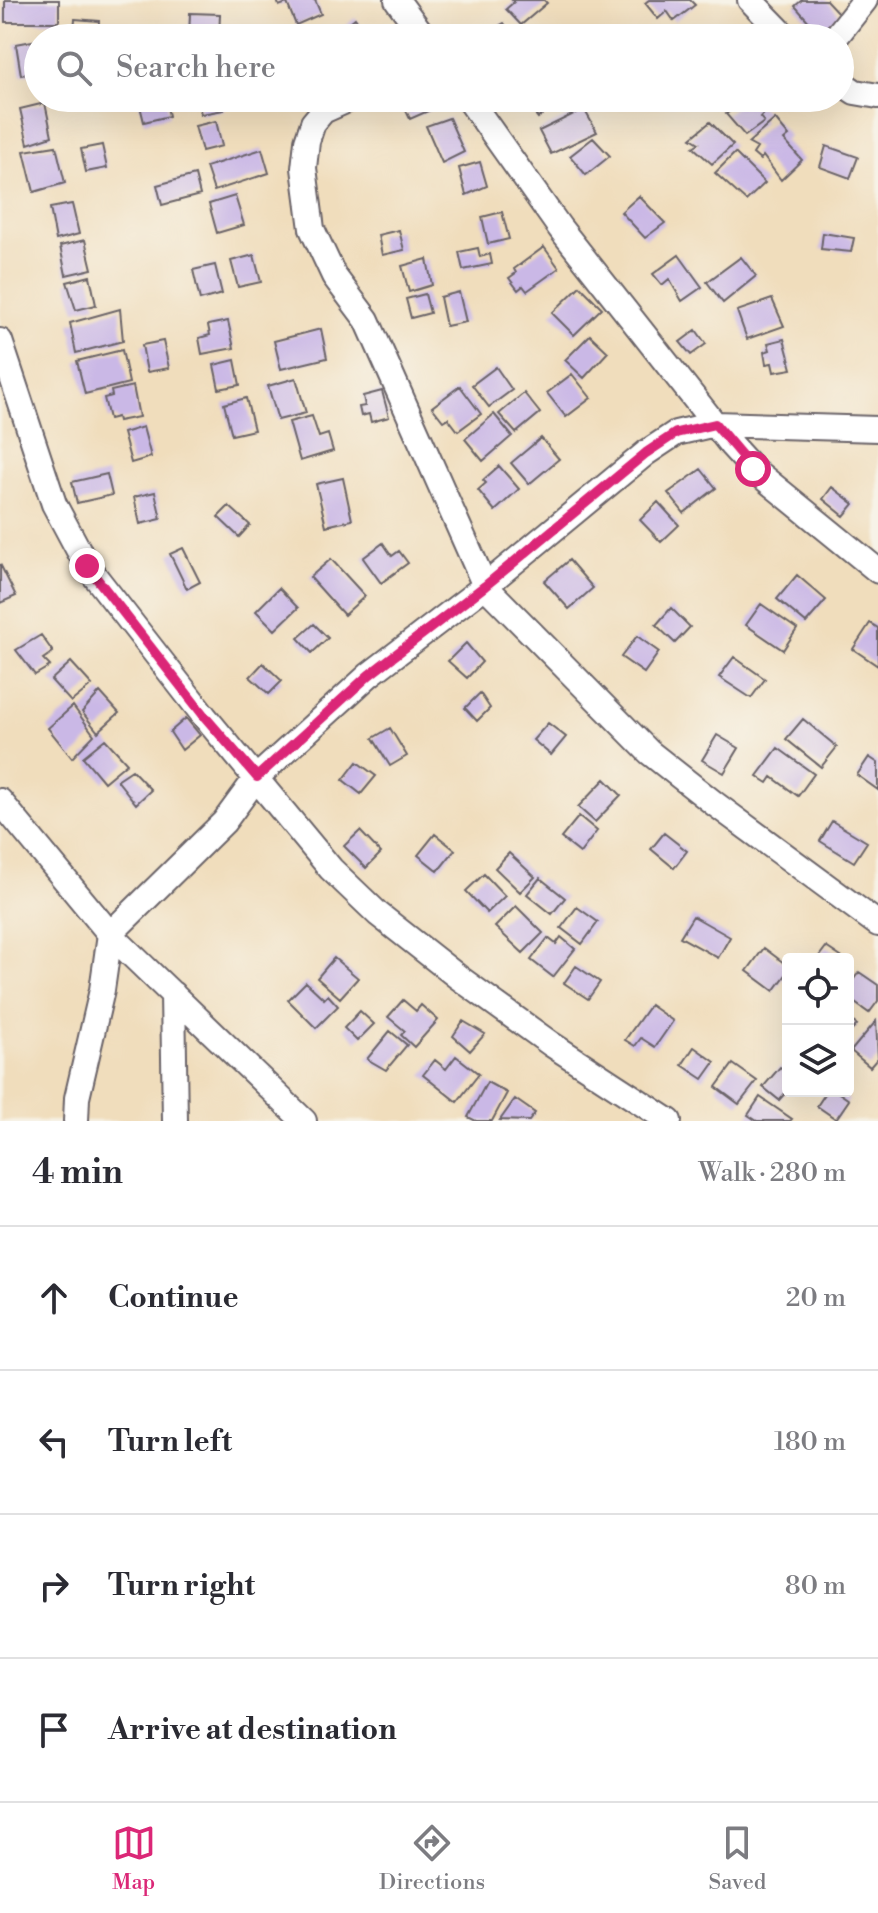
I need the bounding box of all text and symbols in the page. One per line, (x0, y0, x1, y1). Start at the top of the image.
search box (24, 24, 854, 112)
icon: search (52, 46, 96, 90)
text: Search here (116, 49, 276, 87)
route start (735, 451, 771, 487)
route end (69, 548, 105, 584)
map controls (782, 953, 854, 1097)
button: locate (782, 953, 854, 1025)
button: layers (782, 1025, 854, 1097)
text: 4 min (32, 1152, 123, 1194)
text: Walk · 280 m (699, 1157, 846, 1189)
icon: ahead (32, 1276, 76, 1320)
text: Continue (108, 1279, 239, 1317)
text: 20 m (786, 1282, 846, 1314)
icon: left (32, 1420, 76, 1464)
text: Turn left (108, 1423, 232, 1461)
text: 180 m (774, 1426, 846, 1458)
icon: right (32, 1564, 76, 1608)
text: Turn right (108, 1567, 255, 1605)
text: 80 m (785, 1570, 846, 1602)
icon: arrive (32, 1708, 76, 1752)
text: Arrive at destination (108, 1711, 397, 1749)
tab: Map (112, 1821, 156, 1896)
tab: Directions (379, 1821, 485, 1896)
tab: Saved (709, 1821, 766, 1896)

